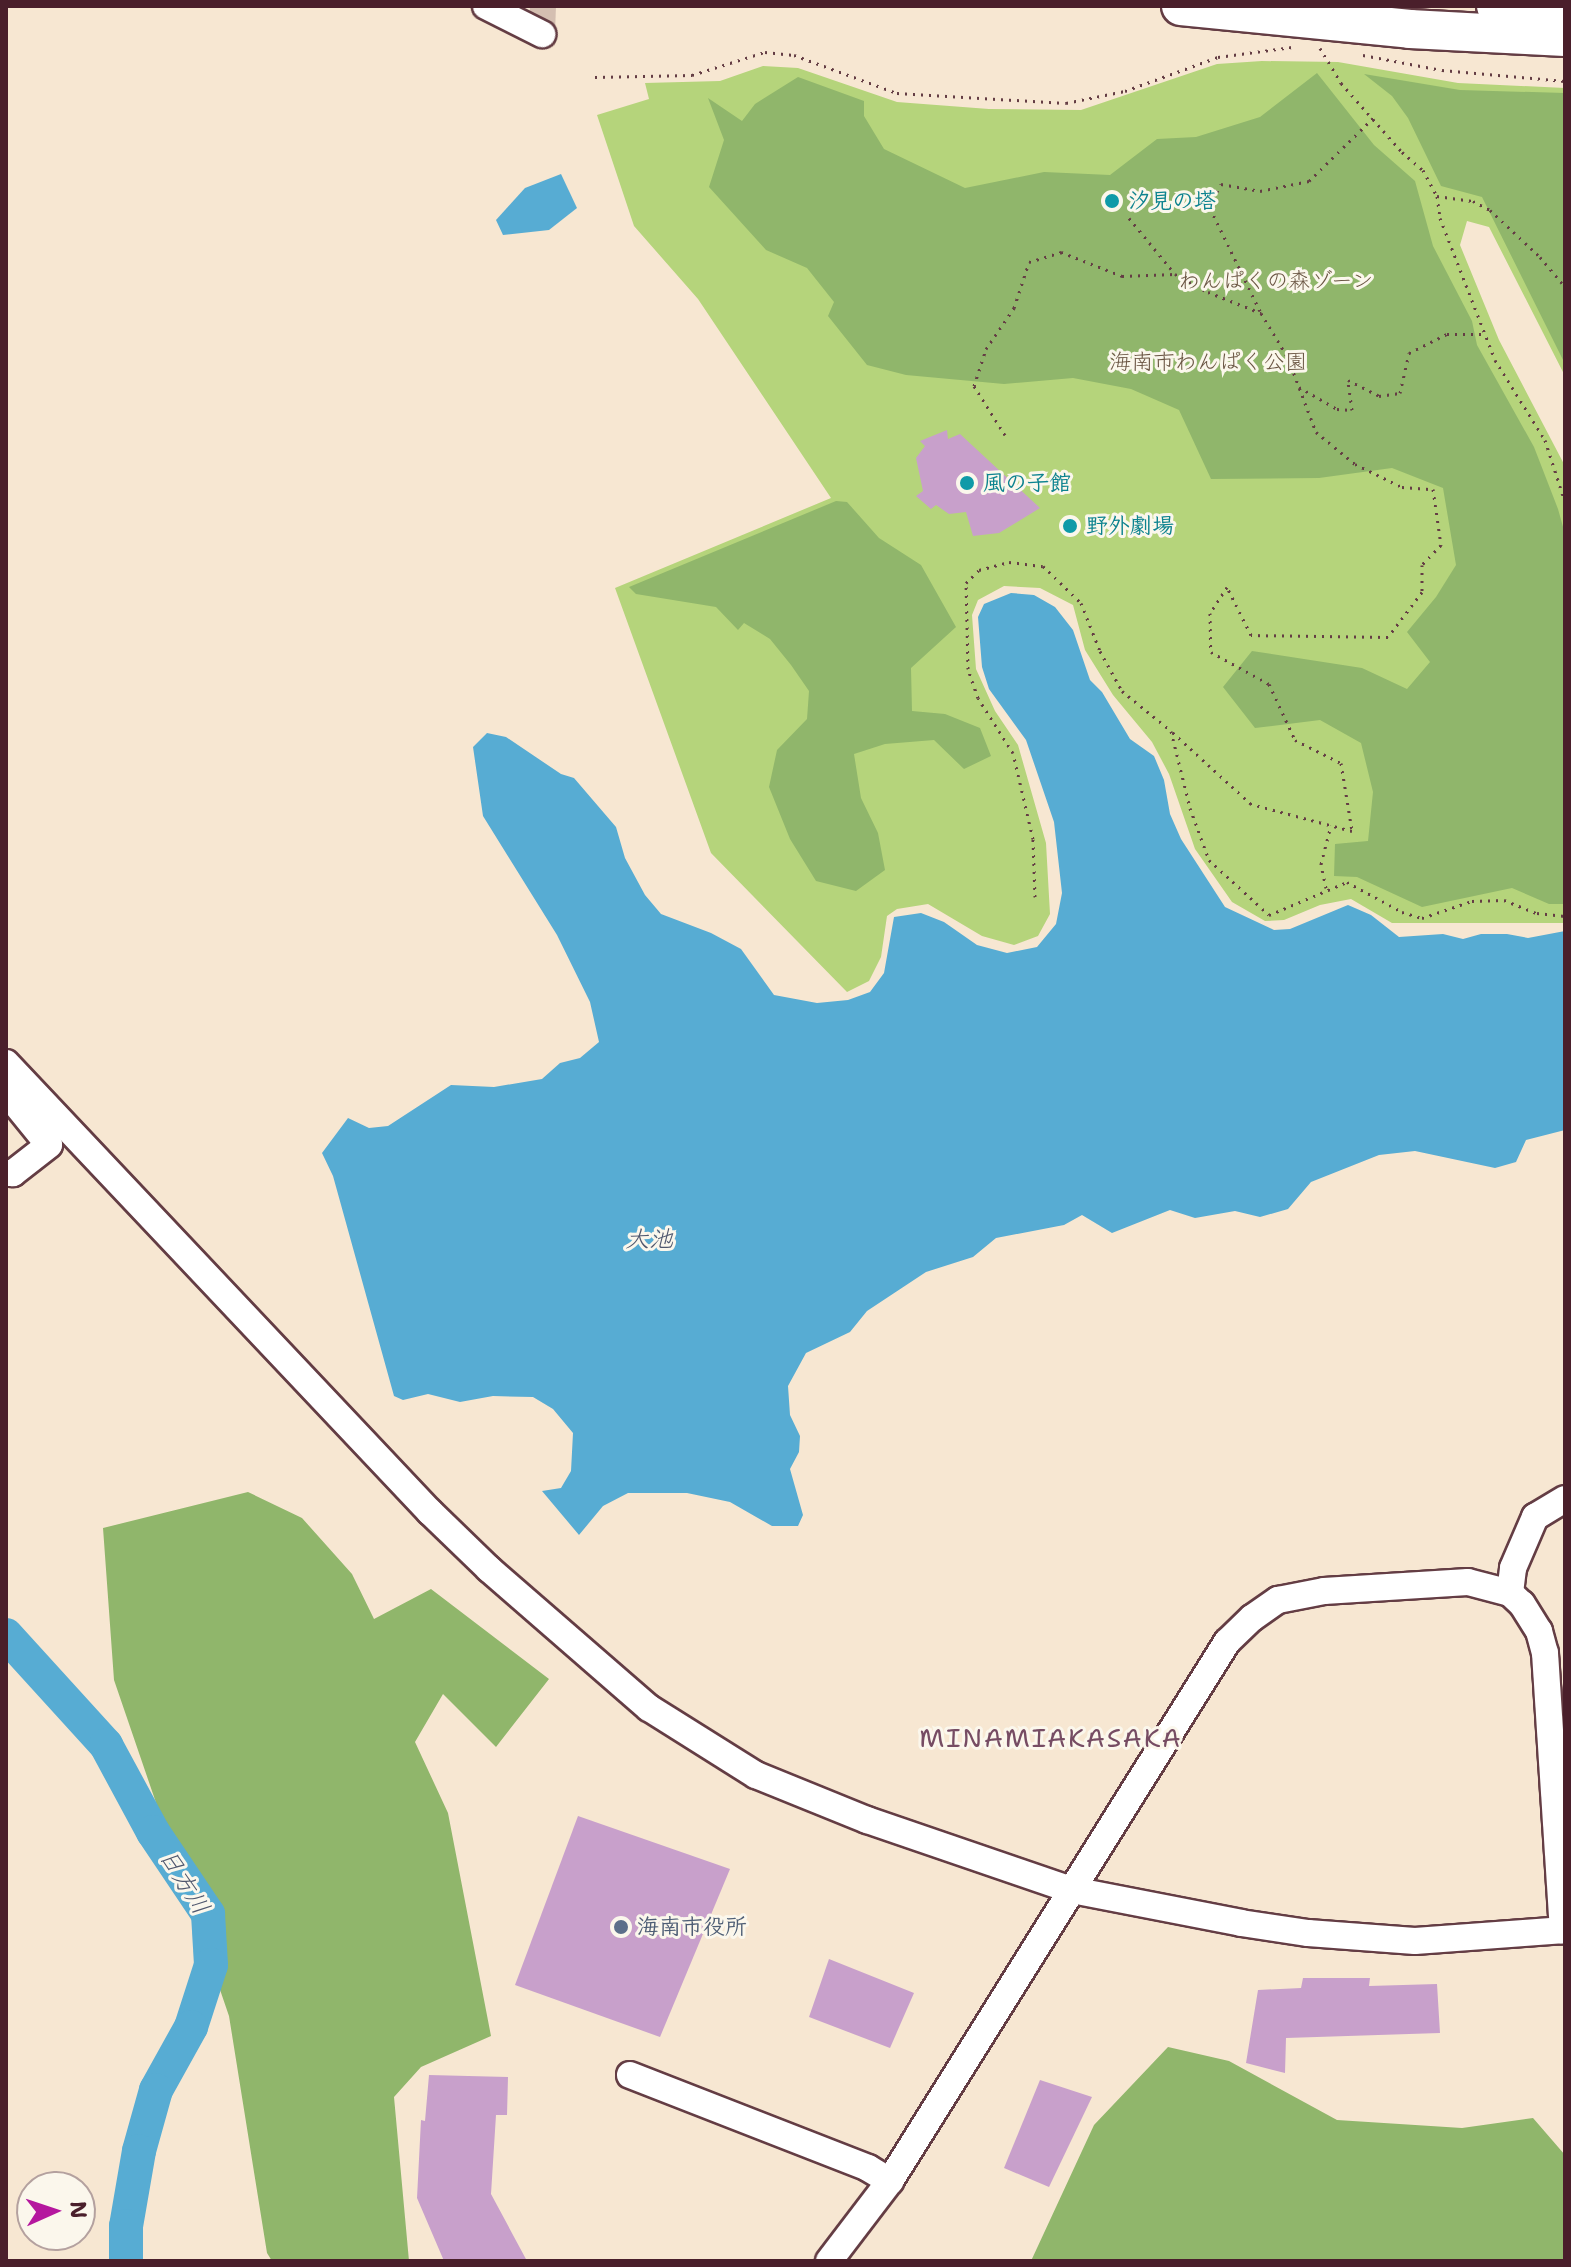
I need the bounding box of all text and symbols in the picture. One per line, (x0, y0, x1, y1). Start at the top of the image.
place label: 汐見の塔 (1128, 188, 1216, 214)
marker: 汐見の塔 (1103, 192, 1121, 210)
park label: わんぱくの森ゾーン (1178, 268, 1374, 294)
park label: 海南市わんぱく公園 (1109, 349, 1307, 375)
place label: 風の子館 (983, 470, 1071, 496)
marker: 風の子館 (958, 474, 976, 492)
place label: 野外劇場 (1086, 513, 1174, 539)
marker: 野外劇場 (1061, 517, 1079, 535)
water label: 大池 (625, 1226, 673, 1254)
district label: MINAMIAKASAKA (919, 1722, 1183, 1754)
water label: 日方川 (153, 1844, 215, 1920)
place label: 海南市役所 (637, 1914, 747, 1940)
marker: 海南市役所 (612, 1918, 630, 1936)
north arrow (16, 2171, 96, 2251)
text: N (64, 2200, 93, 2219)

